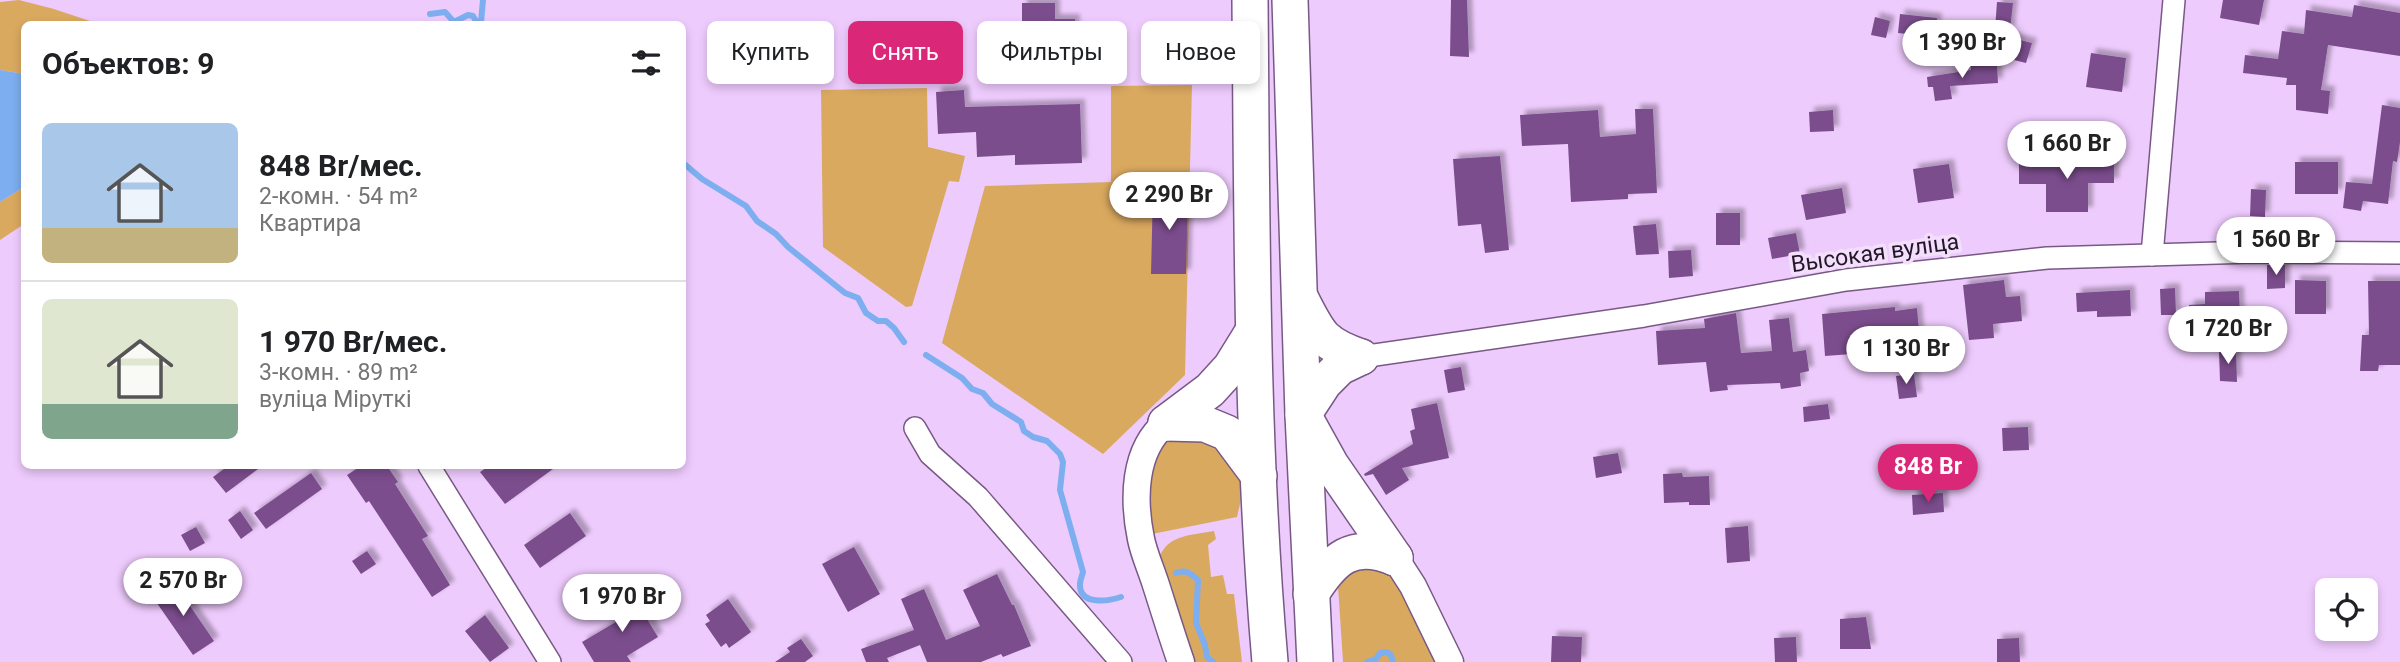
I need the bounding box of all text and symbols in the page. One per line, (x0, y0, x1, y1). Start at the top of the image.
pin: 1 390 Br (1890, 20, 2034, 80)
chip: Купить (707, 21, 834, 84)
chip: Снять (848, 21, 963, 84)
chip: Фильтры (977, 21, 1127, 84)
chip: Новое (1141, 21, 1260, 84)
text: 1 390 Br (1918, 29, 2006, 56)
icon: filters (627, 44, 665, 82)
text: Объектов: 9 (42, 46, 214, 81)
pin: 1 660 Br (1995, 122, 2139, 181)
text: 1 660 Br (2023, 130, 2111, 157)
text: 848 Br/мес. (259, 148, 423, 183)
icon: home (98, 151, 182, 235)
pin: 2 290 Br (1097, 173, 1241, 232)
text: 2 290 Br (1125, 181, 1213, 208)
text: 2-комн. · 54 m² (259, 183, 418, 210)
text: Квартира (259, 210, 361, 237)
pin: 1 560 Br (2204, 218, 2348, 277)
text: 1 560 Br (2232, 226, 2320, 253)
street label: Высокая вуліца (1789, 228, 1961, 278)
pin: 1 720 Br (2156, 306, 2300, 366)
text: 1 720 Br (2184, 315, 2272, 342)
text: 1 970 Br/мес. (259, 324, 447, 359)
pin: 1 130 Br (1834, 326, 1978, 386)
icon: home (98, 327, 182, 411)
text: 1 130 Br (1862, 335, 1950, 362)
text: 3-комн. · 89 m² (259, 359, 418, 386)
text: вуліца Міруткі (259, 386, 412, 413)
pin: 848 Br (1871, 444, 1985, 504)
text: 848 Br (1894, 453, 1962, 480)
pin: 2 570 Br (111, 558, 255, 618)
text: 2 570 Br (139, 567, 227, 594)
pin: 1 970 Br (550, 574, 694, 634)
map controls (2315, 578, 2378, 641)
button: locate (2315, 578, 2378, 641)
text: 1 970 Br (578, 583, 666, 610)

